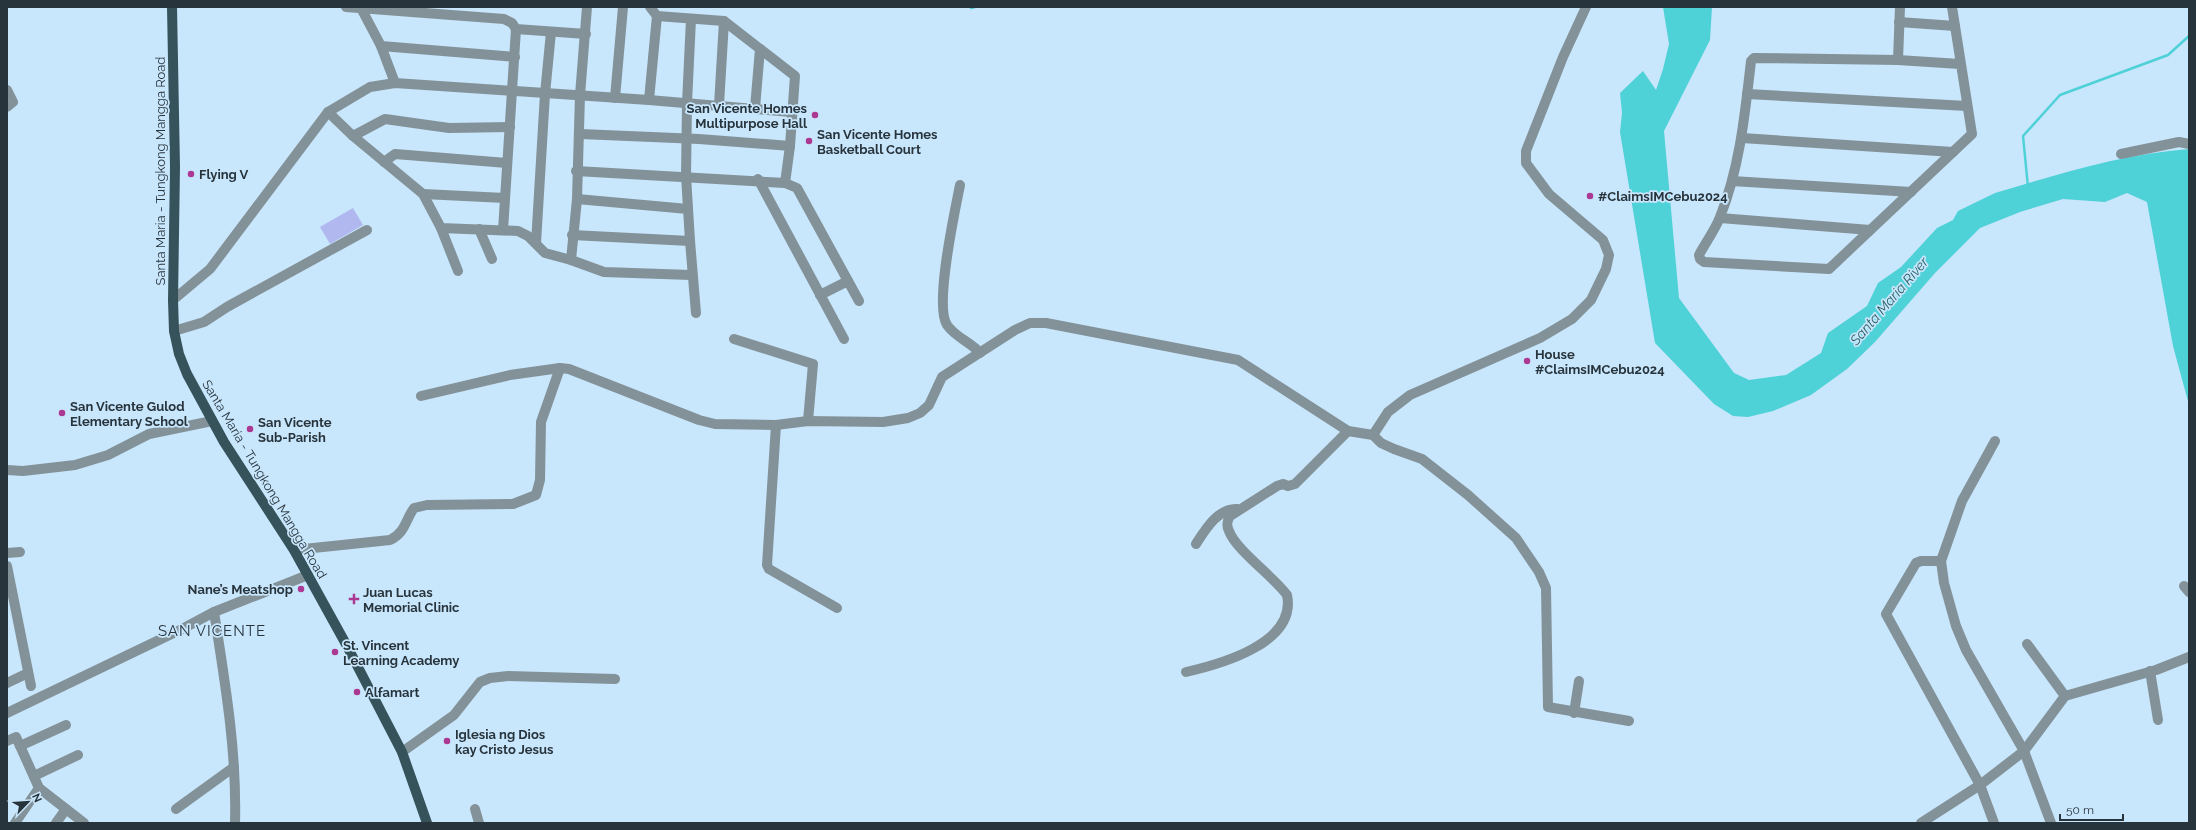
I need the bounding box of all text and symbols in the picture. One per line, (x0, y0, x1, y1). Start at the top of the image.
street label: Santa Maria - Tungkong Mangga Road (153, 57, 168, 285)
place label: San Vicente Homes Multipurpose Hall (687, 101, 808, 131)
marker: San Vicente Homes Multipurpose Hall (810, 110, 820, 120)
place label: San Vicente Homes Basketball Court (817, 127, 938, 157)
marker: San Vicente Homes Basketball Court (804, 136, 814, 146)
place label: Flying V (199, 167, 248, 182)
marker: Flying V (186, 169, 196, 179)
place label: #ClaimsIMCebu2024 (1598, 189, 1728, 204)
marker: #ClaimsIMCebu2024 (1585, 191, 1595, 201)
water label: Santa Maria River (1846, 253, 1932, 349)
place label: House #ClaimsIMCebu2024 (1535, 347, 1665, 377)
marker: House #ClaimsIMCebu2024 (1522, 356, 1532, 366)
street label: Santa Maria - Tungkong Mangga Road (199, 377, 330, 581)
place label: San Vicente Gulod Elementary School (70, 399, 189, 429)
marker: San Vicente Gulod Elementary School (57, 408, 67, 418)
place label: San Vicente Sub-Parish (258, 415, 332, 445)
marker: San Vicente Sub-Parish (245, 424, 255, 434)
place label: Nane’s Meatshop (188, 582, 293, 597)
marker: Nane’s Meatshop (296, 584, 306, 594)
place label: Juan Lucas Memorial Clinic (363, 585, 460, 615)
marker: Juan Lucas Memorial Clinic (348, 593, 360, 605)
district label: SAN VICENTE (158, 622, 266, 640)
place label: St. Vincent Learning Academy (343, 638, 459, 668)
marker: St. Vincent Learning Academy (330, 647, 340, 657)
place label: Alfamart (365, 685, 420, 700)
marker: Alfamart (352, 687, 362, 697)
place label: Iglesia ng Dios kay Cristo Jesus (455, 727, 554, 757)
marker: Iglesia ng Dios kay Cristo Jesus (442, 736, 452, 746)
north arrow (8, 782, 48, 822)
text: N (29, 791, 44, 805)
scale bar (2060, 796, 2123, 822)
text: 50 m (2066, 803, 2094, 817)

